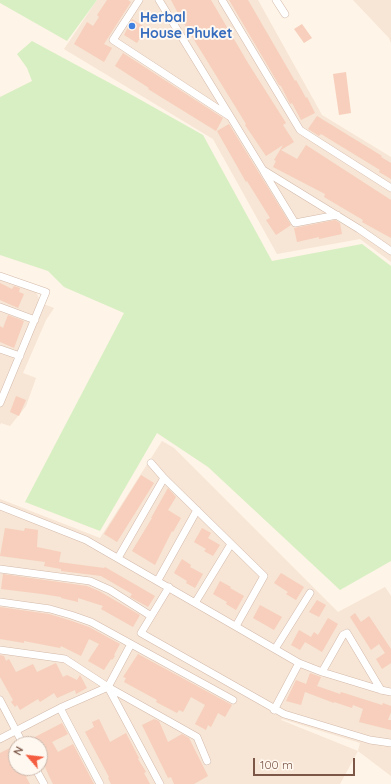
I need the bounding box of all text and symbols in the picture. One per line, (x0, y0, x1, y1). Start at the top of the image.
place label: Herbal House Phuket (140, 10, 232, 42)
marker: Herbal House Phuket (127, 21, 137, 31)
north arrow (8, 736, 48, 776)
text: N (10, 744, 26, 758)
scale bar (255, 750, 357, 776)
text: 100 m (260, 757, 293, 772)

